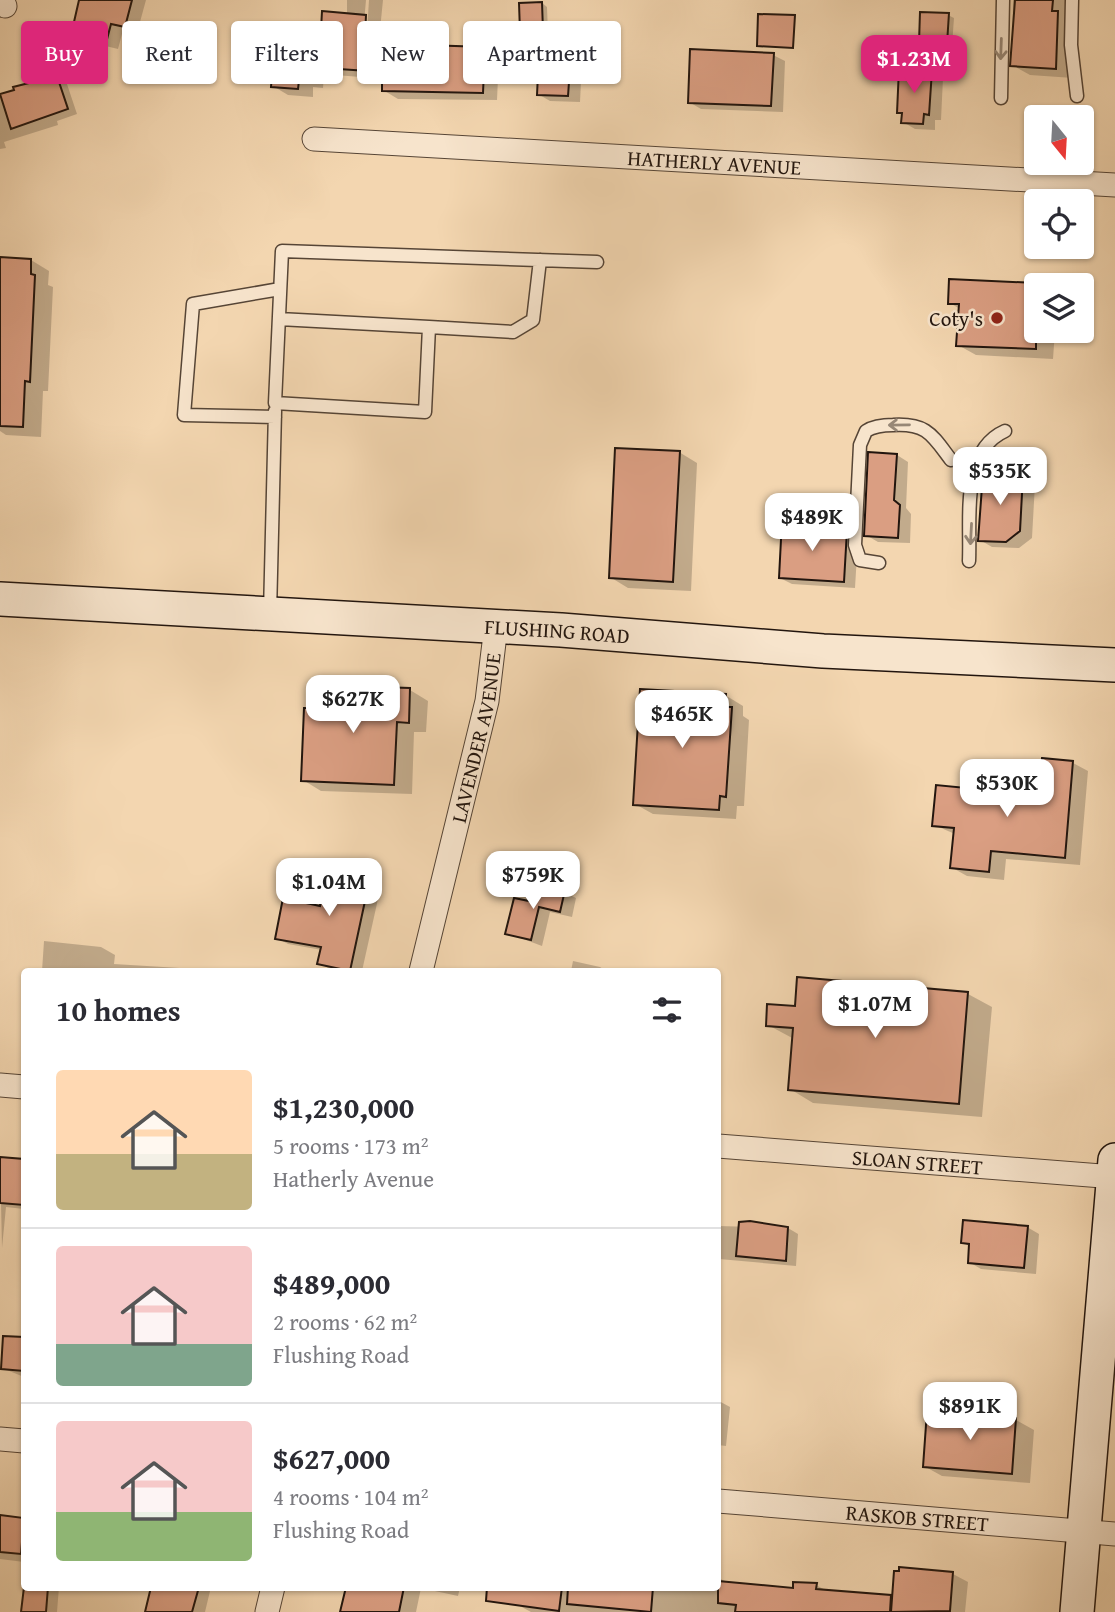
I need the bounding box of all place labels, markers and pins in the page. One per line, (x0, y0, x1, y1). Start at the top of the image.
pin: $1.23M (857, 36, 971, 95)
place label: Coty's (929, 303, 983, 334)
marker: Coty's (989, 310, 1005, 326)
pin: $535K (951, 448, 1049, 507)
pin: $489K (763, 494, 861, 553)
pin: $627K (304, 676, 402, 735)
pin: $465K (633, 690, 731, 750)
pin: $530K (958, 760, 1056, 819)
pin: $759K (484, 852, 582, 911)
pin: $1.04M (272, 858, 386, 918)
pin: $1.07M (818, 981, 932, 1040)
pin: $891K (921, 1382, 1019, 1442)

